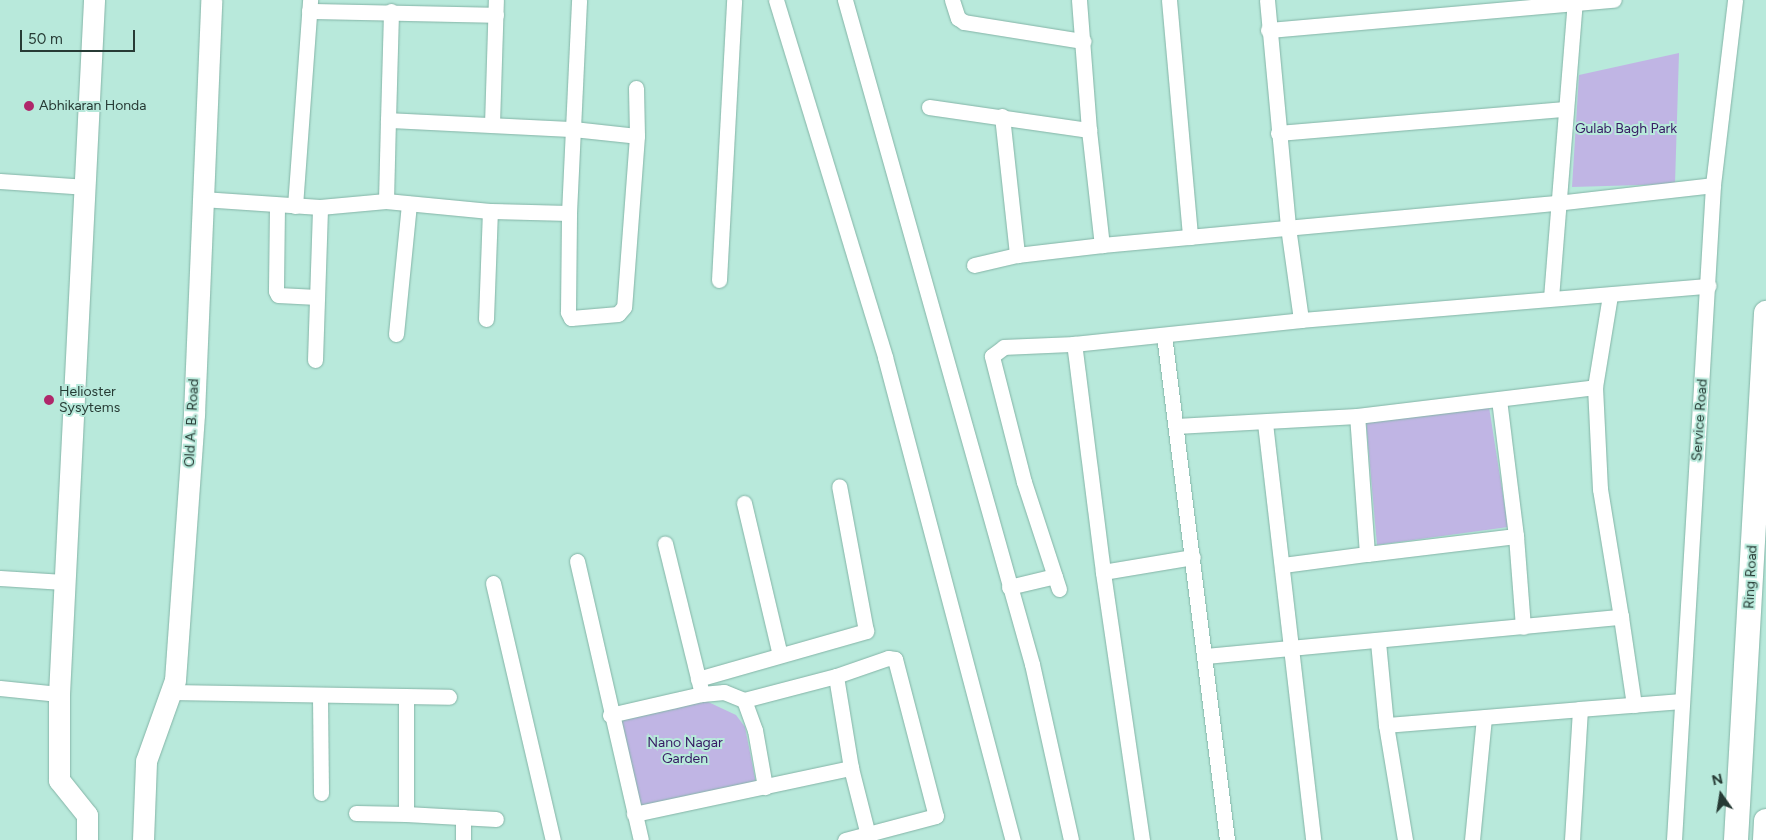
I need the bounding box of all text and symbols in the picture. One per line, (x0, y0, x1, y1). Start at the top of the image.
scale bar (22, 20, 138, 52)
text: 50 m (28, 30, 63, 48)
place label: Abhikaran Honda (39, 98, 146, 114)
marker: Abhikaran Honda (23, 100, 35, 112)
park label: Gulab Bagh Park (1575, 121, 1677, 137)
street label: Old A. B. Road (181, 378, 203, 468)
street label: Service Road (1689, 378, 1711, 462)
place label: Helioster Sysytems (59, 384, 120, 417)
marker: Helioster Sysytems (43, 394, 55, 406)
street label: Ring Road (1741, 545, 1761, 609)
park label: Nano Nagar Garden (647, 735, 723, 768)
north arrow (1696, 770, 1746, 820)
text: N (1710, 770, 1725, 789)

